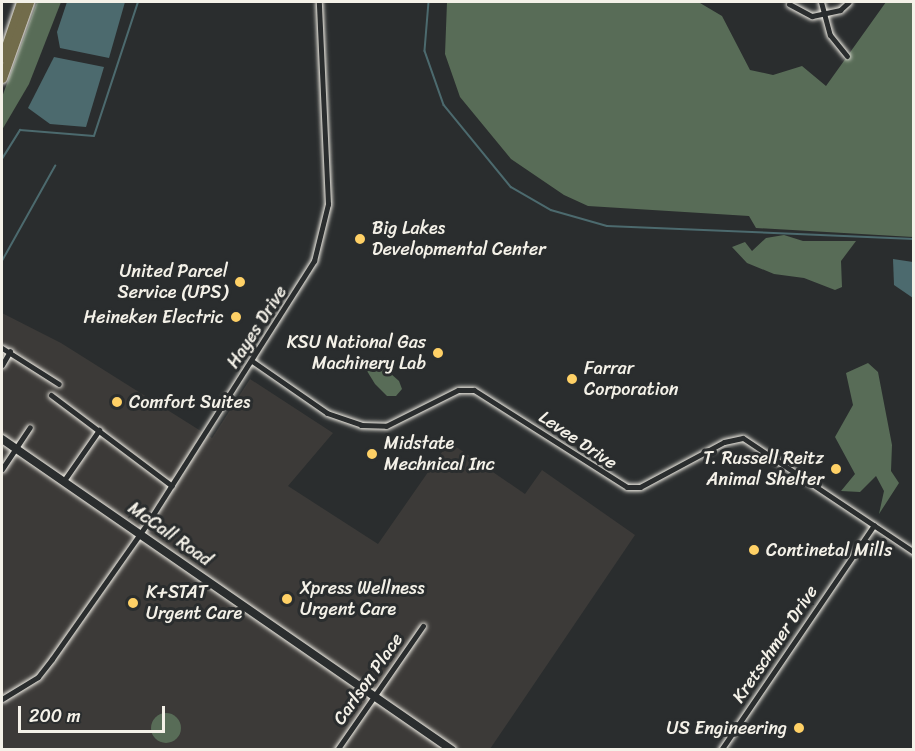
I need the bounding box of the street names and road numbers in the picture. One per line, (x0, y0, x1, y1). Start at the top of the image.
street label: Hayes Drive (222, 282, 292, 372)
street label: Levee Drive (535, 406, 621, 474)
street label: McCall Road (124, 497, 216, 571)
street label: Kretschmer Drive (728, 581, 822, 707)
street label: Carlson Place (328, 629, 408, 729)

